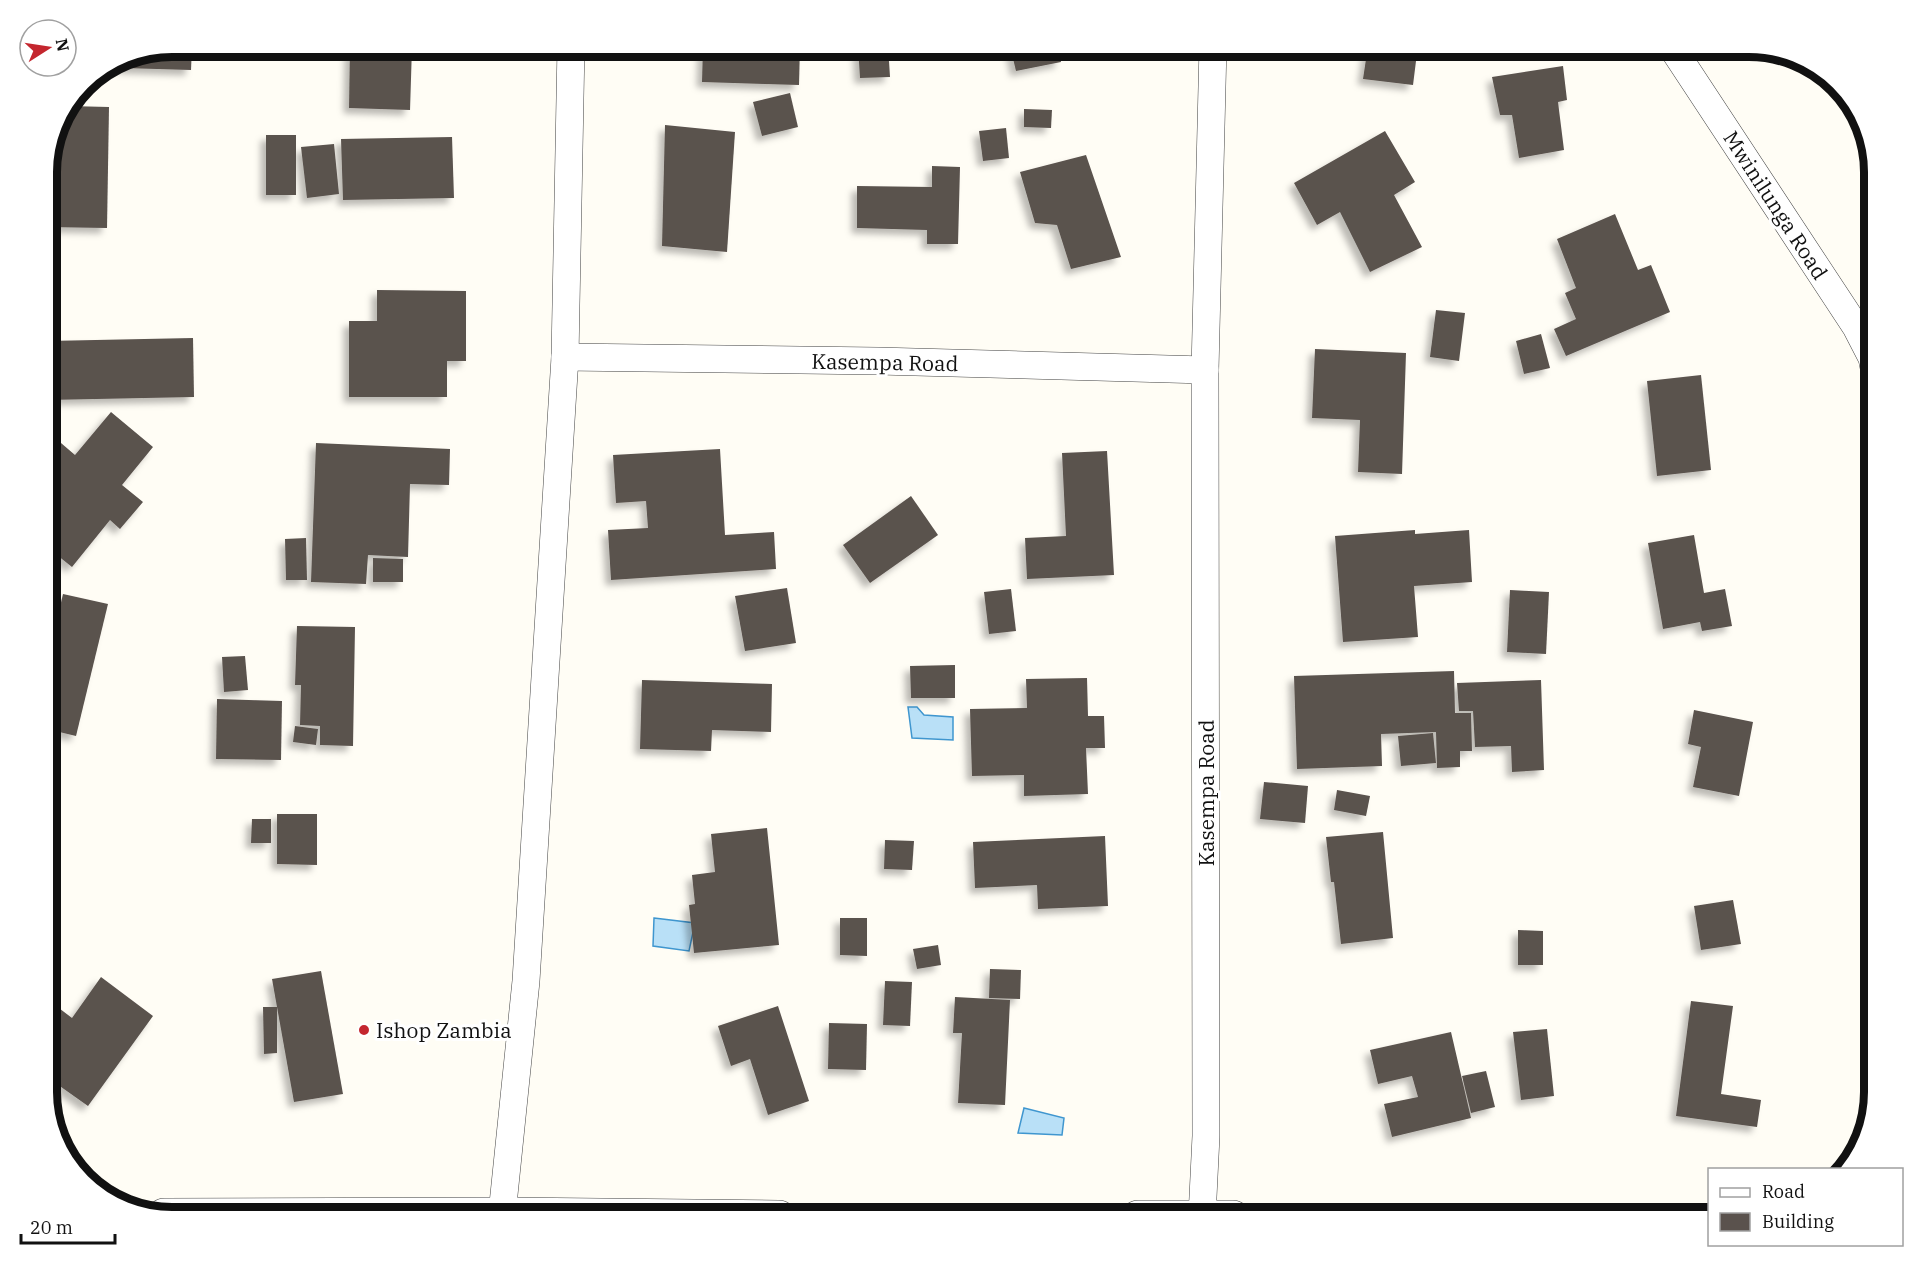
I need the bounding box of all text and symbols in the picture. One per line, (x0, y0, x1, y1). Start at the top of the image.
north arrow (18, 18, 78, 78)
text: N (52, 37, 74, 53)
street label: Mwinilunga Road (1717, 125, 1835, 285)
street label: Kasempa Road (811, 347, 959, 377)
street label: Kasempa Road (1192, 719, 1220, 867)
place label: Ishop Zambia (376, 1016, 512, 1044)
marker: Ishop Zambia (357, 1023, 371, 1037)
legend (1708, 1168, 1903, 1246)
text: Road (1762, 1180, 1805, 1203)
scale bar (21, 1207, 116, 1245)
text: Building (1762, 1210, 1834, 1233)
text: 20 m (30, 1216, 73, 1239)

